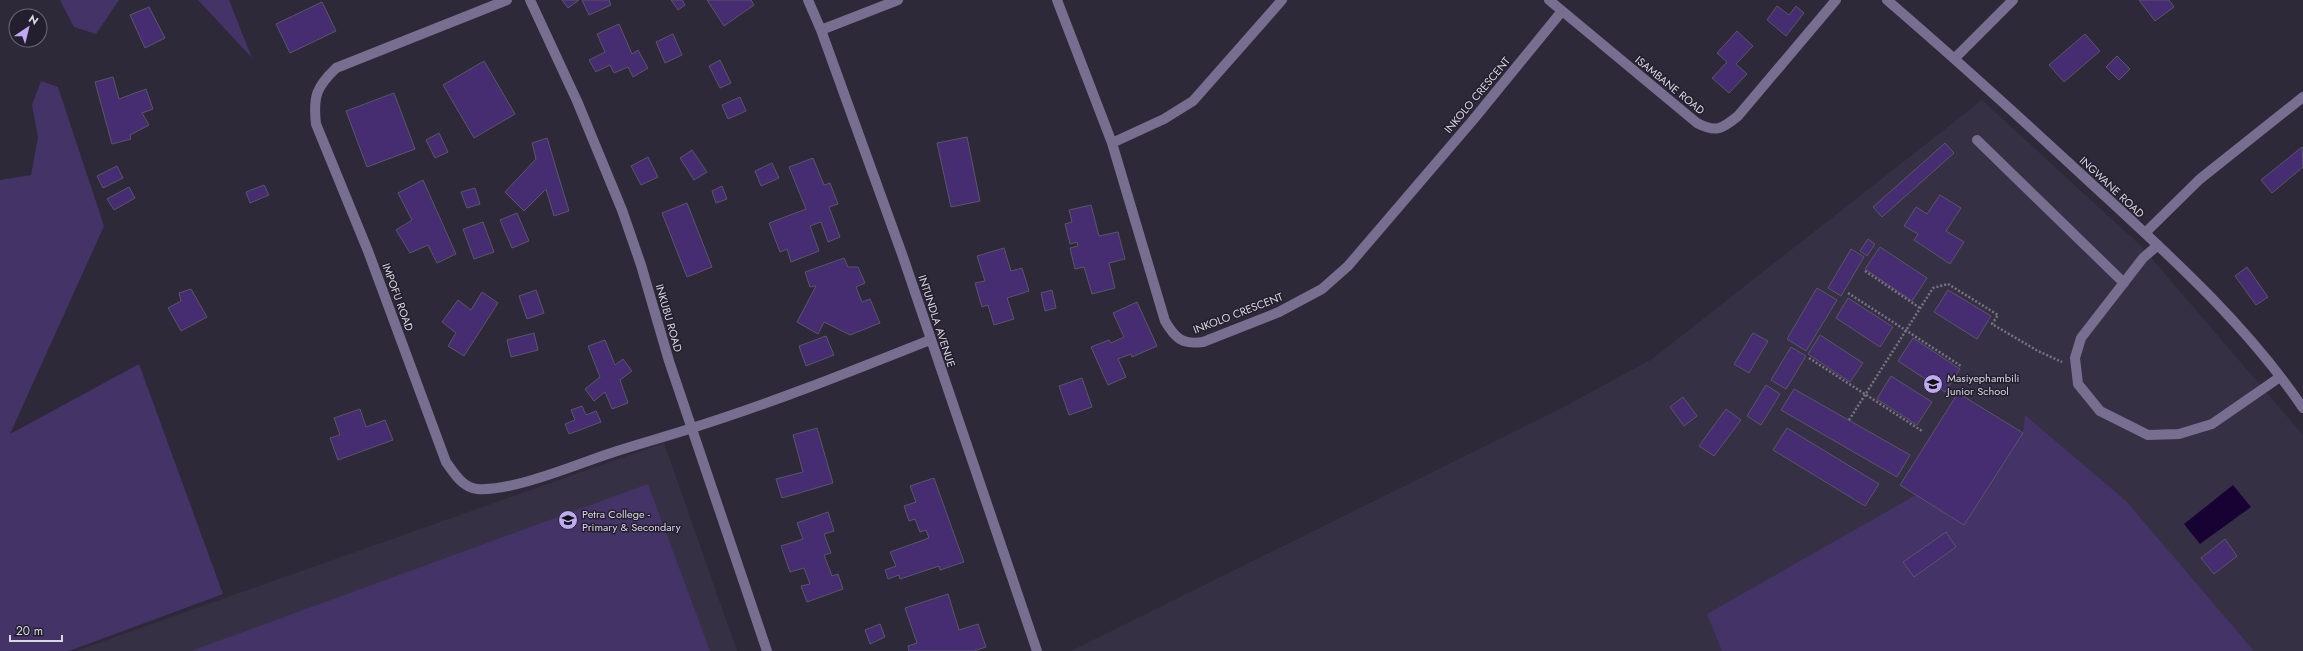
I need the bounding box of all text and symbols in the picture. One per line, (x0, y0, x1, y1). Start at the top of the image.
north arrow (8, 8, 48, 48)
text: N (26, 11, 42, 29)
street label: ISAMBANE ROAD (1632, 52, 1709, 118)
street label: INKOLO CRESCENT (1440, 53, 1514, 137)
street label: INGWANE ROAD (2076, 153, 2148, 222)
street label: IMPOFU ROAD (378, 261, 418, 334)
street label: INTUNDLA AVENUE (915, 273, 959, 369)
street label: INKUBU ROAD (652, 282, 686, 354)
street label: INKOLO CRESCENT (1191, 288, 1285, 338)
place label: Masiyephambili Junior School (1945, 370, 2019, 399)
school or university icon: Masiyephambili Junior School (1922, 373, 1944, 395)
place label: Petra College - Primary & Secondary (582, 506, 681, 535)
school or university icon: Petra College - Primary & Secondary (557, 509, 579, 531)
scale bar (10, 617, 62, 643)
text: 20 m (16, 622, 43, 640)

